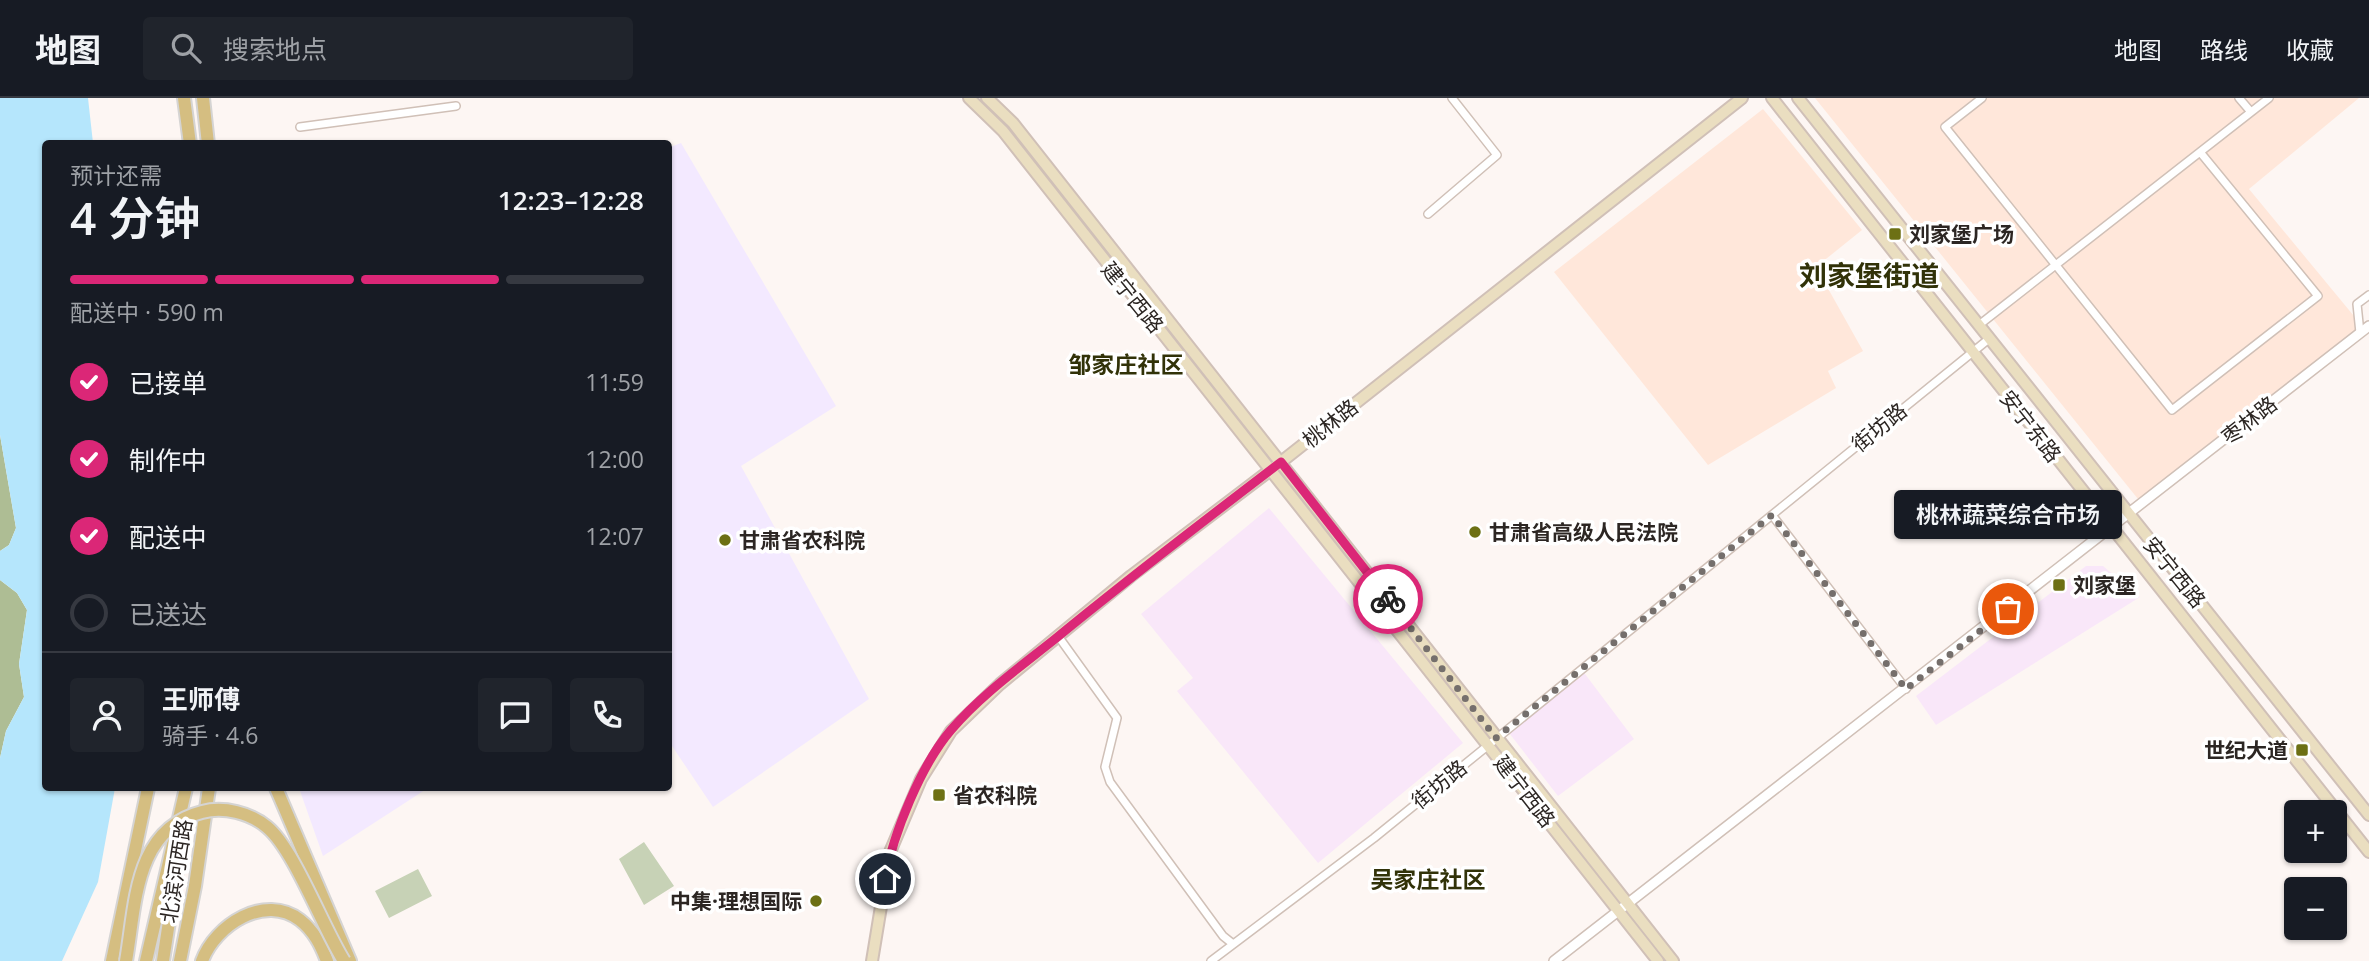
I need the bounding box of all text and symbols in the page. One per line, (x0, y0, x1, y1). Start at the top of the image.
search box (143, 17, 633, 80)
text: 地图 (35, 27, 101, 72)
icon: search (167, 29, 205, 67)
text: 搜索地点 (223, 31, 327, 67)
text: 地图 (2114, 33, 2162, 66)
text: 路线 (2200, 33, 2248, 66)
text: 收藏 (2286, 33, 2334, 66)
text: 预计还需 (70, 159, 162, 191)
text: 12:23–12:28 (498, 182, 644, 218)
text: 4 分钟 (70, 186, 200, 248)
place label: 刘家堡广场 (1909, 220, 2014, 248)
marker: 刘家堡广场 (1887, 226, 1903, 242)
street label: 建宁西路 (1096, 256, 1170, 338)
district label: 刘家堡街道 (1799, 256, 1939, 294)
text: 配送中 · 590 m (70, 296, 224, 328)
district label: 邹家庄社区 (1069, 348, 1184, 380)
icon: check (70, 363, 108, 401)
text: 已接单 (129, 365, 207, 401)
text: 11:59 (585, 366, 644, 398)
street label: 安宁东路 (1994, 384, 2068, 468)
street label: 枣林路 (2216, 390, 2282, 450)
street label: 桃林路 (1297, 393, 1363, 453)
street label: 街坊路 (1846, 396, 1912, 458)
icon: check (70, 440, 108, 478)
text: 制作中 (129, 442, 207, 478)
text: 12:00 (585, 443, 644, 475)
callout: 桃林蔬菜综合市场 (1894, 490, 2122, 539)
text: 桃林蔬菜综合市场 (1916, 498, 2100, 530)
icon: check (70, 517, 108, 555)
place label: 甘肃省高级人民法院 (1489, 518, 1678, 546)
text: 配送中 (129, 519, 207, 555)
text: 12:07 (585, 520, 644, 552)
marker: 甘肃省高级人民法院 (1467, 524, 1483, 540)
place label: 甘肃省农科院 (739, 526, 865, 554)
street label: 安宁西路 (2138, 531, 2212, 613)
marker: 甘肃省农科院 (717, 532, 733, 548)
courier (1353, 564, 1423, 634)
place label: 刘家堡 (2073, 571, 2136, 599)
marker: 刘家堡 (2051, 577, 2067, 593)
pin (1978, 579, 2038, 639)
icon: bike (1369, 580, 1407, 618)
icon: bag (1989, 590, 2027, 628)
text: 已送达 (129, 596, 207, 632)
button: person (70, 678, 144, 752)
button: chat (478, 678, 552, 752)
button: phone (570, 678, 644, 752)
text: 王师傅 (162, 681, 240, 717)
text: 骑手 · 4.6 (162, 719, 258, 751)
place label: 世纪大道 (2204, 736, 2288, 764)
marker: 世纪大道 (2294, 742, 2310, 758)
street label: 建宁西路 (1488, 749, 1562, 833)
street label: 街坊路 (1406, 753, 1472, 815)
place label: 省农科院 (953, 781, 1037, 809)
marker: 省农科院 (931, 787, 947, 803)
map controls (2284, 800, 2347, 940)
button: + (2284, 800, 2347, 863)
street label: 北滨河西路 (154, 817, 198, 925)
pin (855, 849, 915, 909)
icon: home (866, 860, 904, 898)
district label: 吴家庄社区 (1371, 863, 1486, 895)
button: − (2284, 877, 2347, 940)
place label: 中集·理想国际 (670, 887, 802, 915)
marker: 中集·理想国际 (808, 893, 824, 909)

